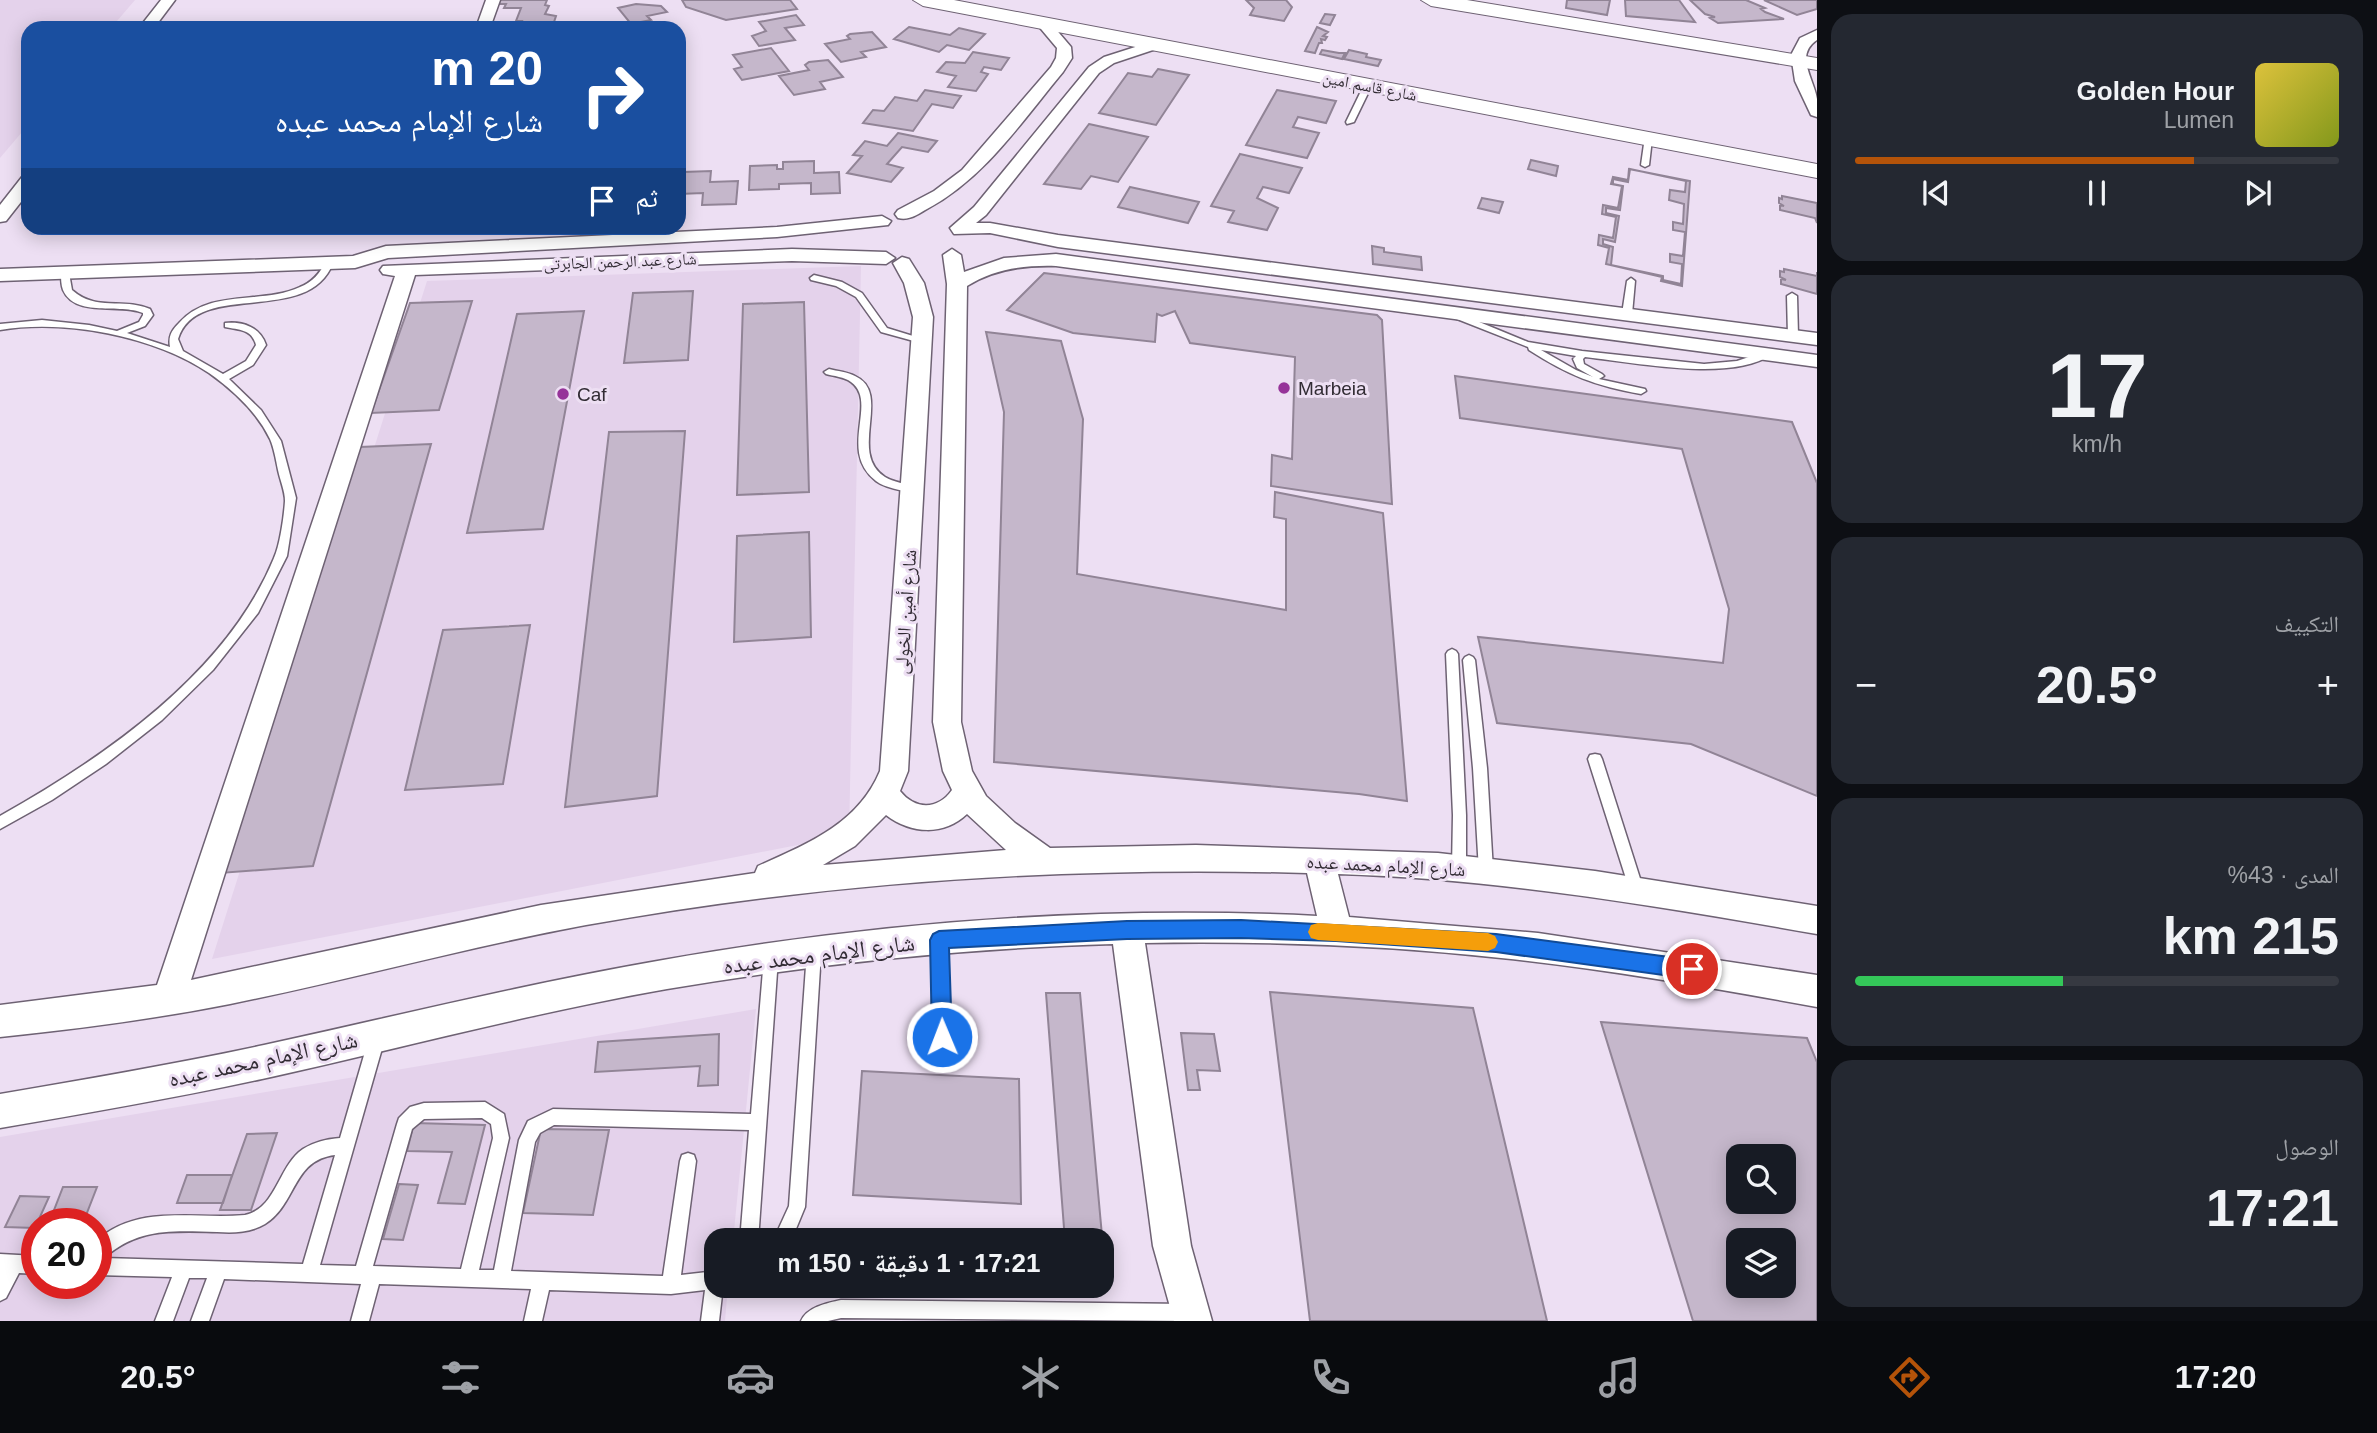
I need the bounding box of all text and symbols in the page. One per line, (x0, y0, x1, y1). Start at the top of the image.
text: 20 m (431, 41, 543, 95)
icon: right (567, 49, 658, 140)
street label: شارع قاسم امين (1321, 69, 1418, 106)
text: Golden Hour (2077, 76, 2234, 106)
text: شارع الإمام محمد عبده (275, 103, 543, 139)
text: Lumen (2164, 107, 2234, 133)
icon: previous (1917, 174, 1955, 212)
icon: pause (2078, 174, 2116, 212)
icon: next (2239, 174, 2277, 212)
icon: arrive (583, 182, 621, 220)
text: ثم (635, 183, 658, 213)
street label: شارع عبد الرحمن الجابرتى (543, 250, 697, 275)
text: 17 (2046, 335, 2148, 436)
place label: Marbeia (1298, 378, 1367, 399)
marker: Marbeia (1276, 380, 1292, 396)
place label: Caf (577, 384, 607, 405)
marker: Caf (555, 386, 571, 402)
text: km/h (2072, 431, 2122, 457)
street label: شارع أمين الخولى (890, 549, 921, 675)
text: التكييف (2274, 611, 2339, 637)
text: 20.5° (2036, 656, 2158, 714)
text: − (1855, 664, 1877, 706)
text: + (2317, 664, 2339, 706)
street label: شارع الإمام محمد عبده (1306, 851, 1466, 883)
text: المدى · 43% (2228, 862, 2339, 888)
text: 215 km (2163, 907, 2339, 965)
street label: شارع الإمام محمد عبده (722, 929, 917, 982)
pin (1662, 939, 1722, 999)
icon: arrive (1673, 950, 1711, 988)
position arrow (905, 1000, 979, 1074)
street label: شارع الإمام محمد عبده (166, 1026, 361, 1095)
text: الوصول (2275, 1134, 2339, 1160)
map controls (1726, 1144, 1796, 1298)
button: search (1726, 1144, 1796, 1214)
text: 17:21 (2206, 1179, 2339, 1237)
speed limit sign: 20 (21, 1208, 112, 1299)
button: layers (1726, 1228, 1796, 1298)
text: 17:21 · 1 دقيقة · 150 m (778, 1248, 1040, 1278)
icon: filters (436, 1353, 485, 1402)
icon: car (726, 1353, 775, 1402)
icon: climate (1016, 1353, 1065, 1402)
icon: phone (1306, 1353, 1355, 1402)
icon: music (1595, 1353, 1644, 1402)
icon: directions (1885, 1353, 1934, 1402)
text: 20.5° (120, 1359, 196, 1395)
text: 17:20 (2175, 1359, 2257, 1395)

